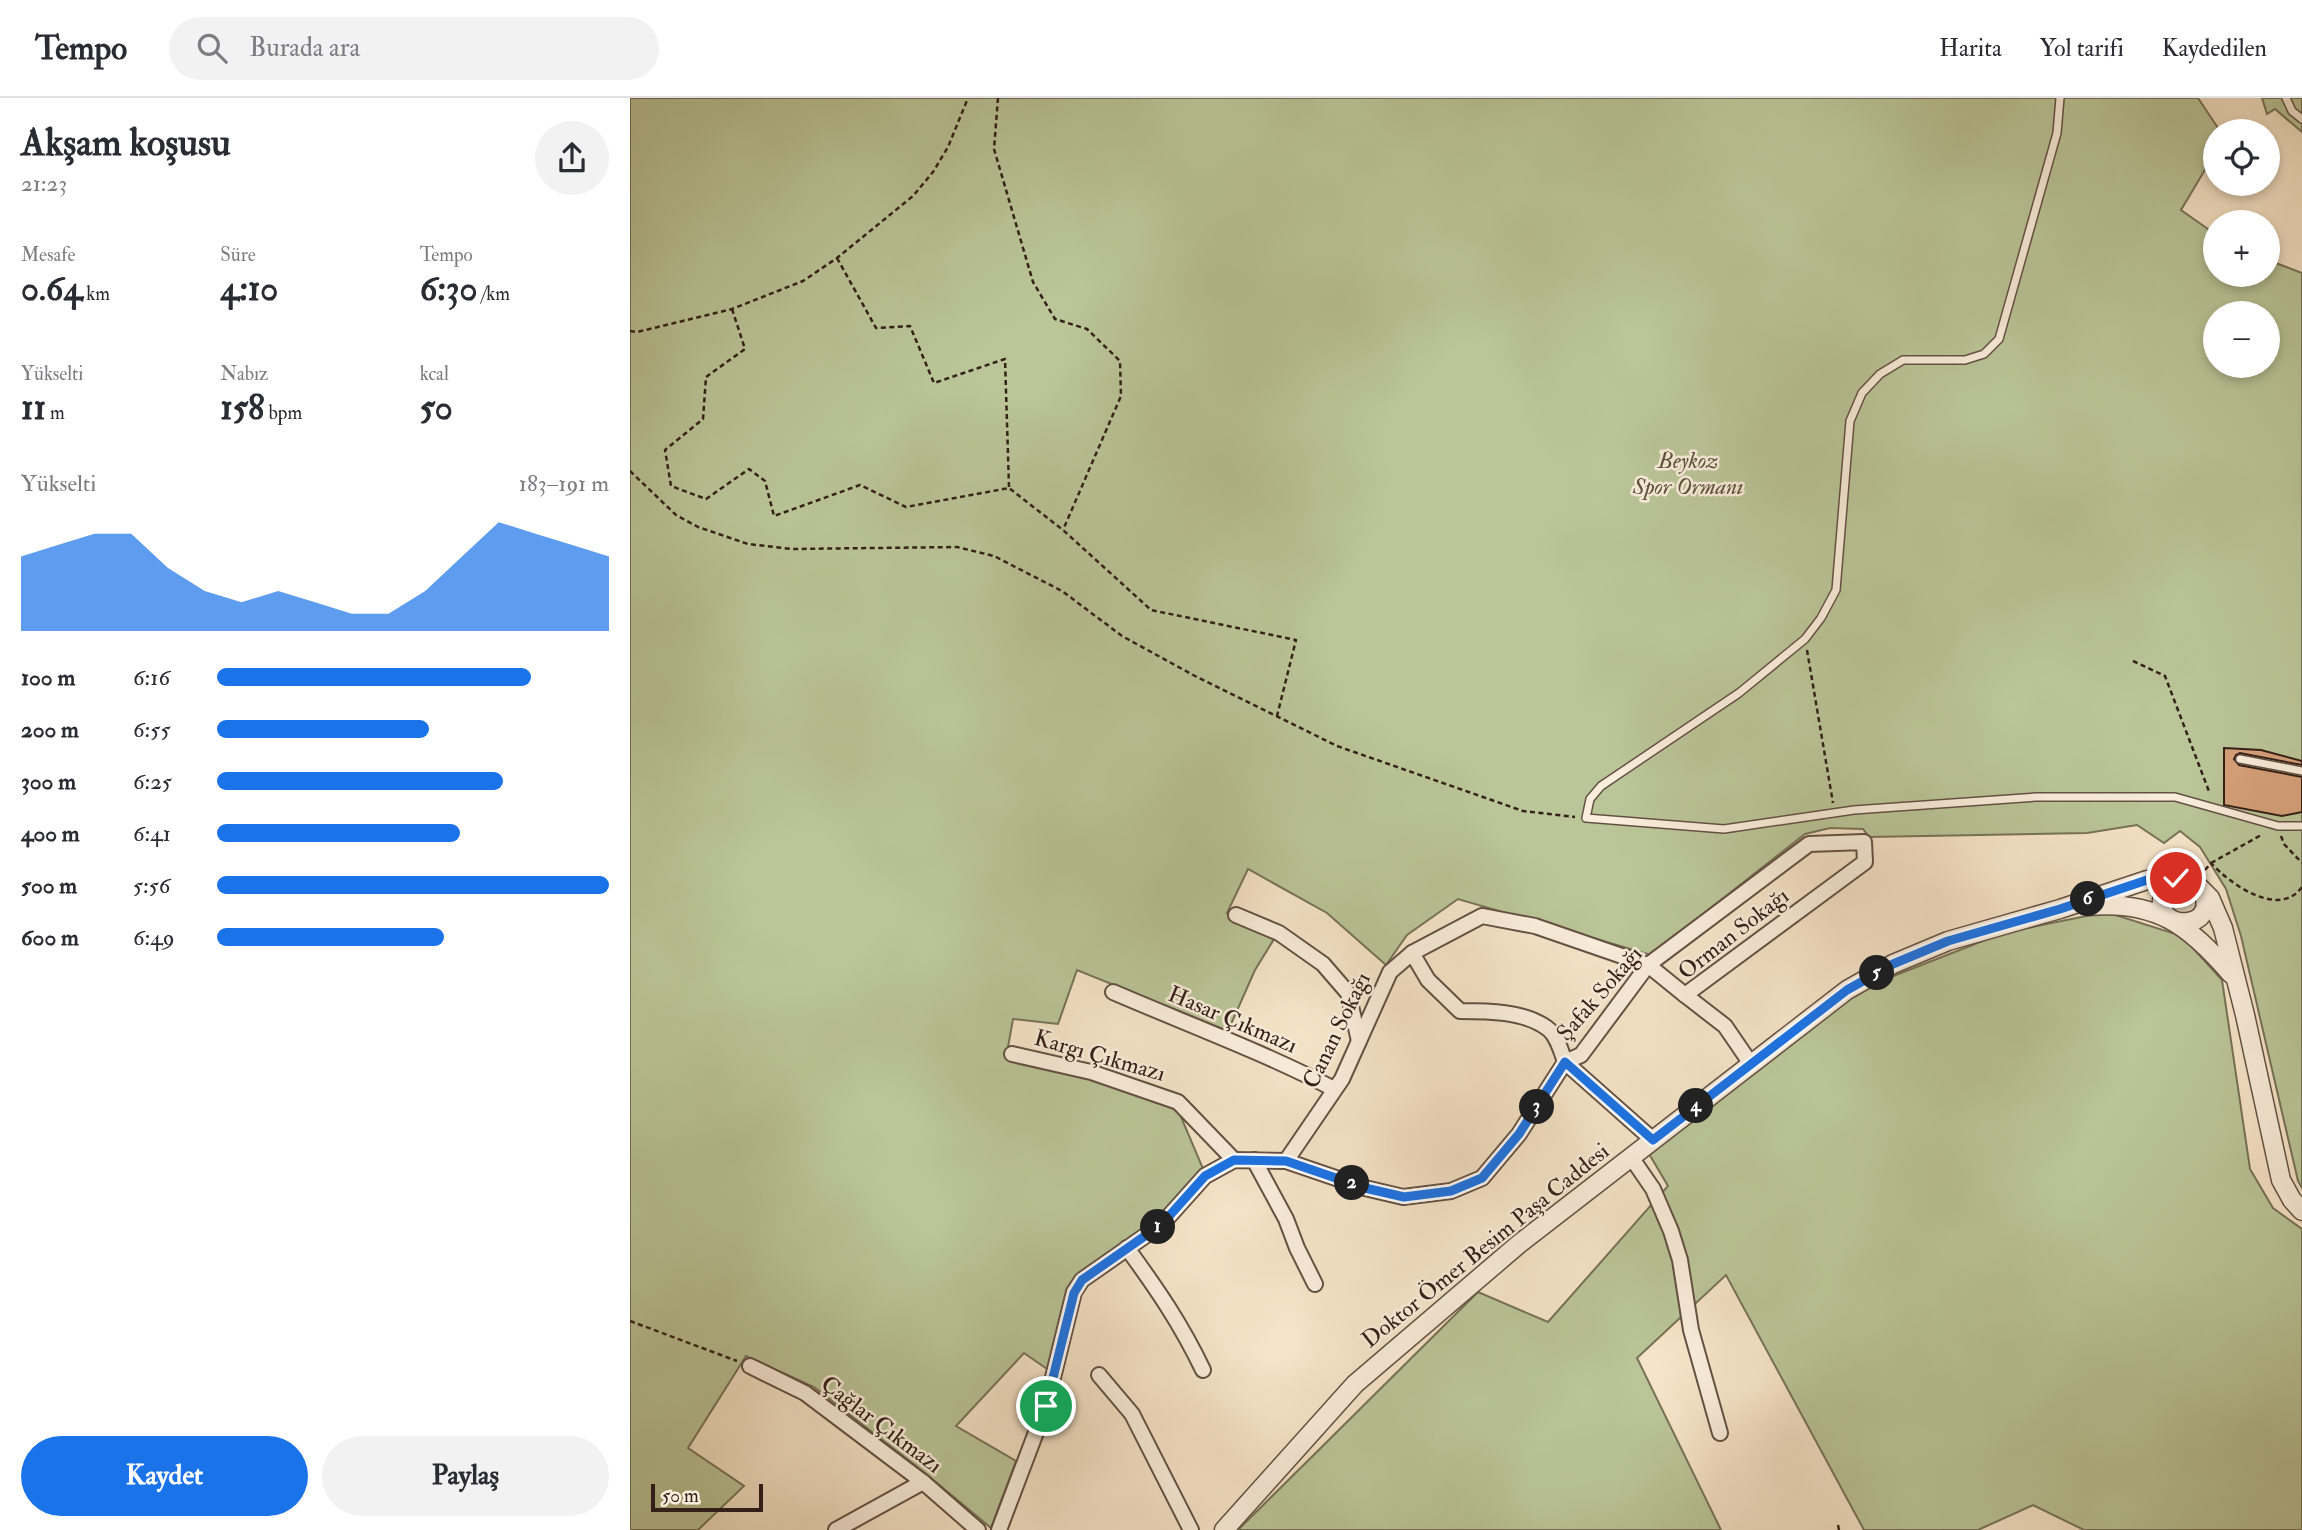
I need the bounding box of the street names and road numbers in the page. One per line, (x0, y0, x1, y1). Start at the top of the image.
street label: Orman Sokağı (1672, 881, 1795, 986)
street label: Şafak Sokağı (1550, 940, 1649, 1047)
street label: Canan Sokağı (1296, 967, 1377, 1093)
street label: Hasar Çıkmazı (1164, 979, 1302, 1060)
street label: Kargı Çıkmazı (1031, 1023, 1169, 1088)
street label: Doktor Ömer Besim Paşa Caddesi (1356, 1137, 1615, 1354)
street label: Çağlar Çıkmazı (815, 1369, 948, 1480)

